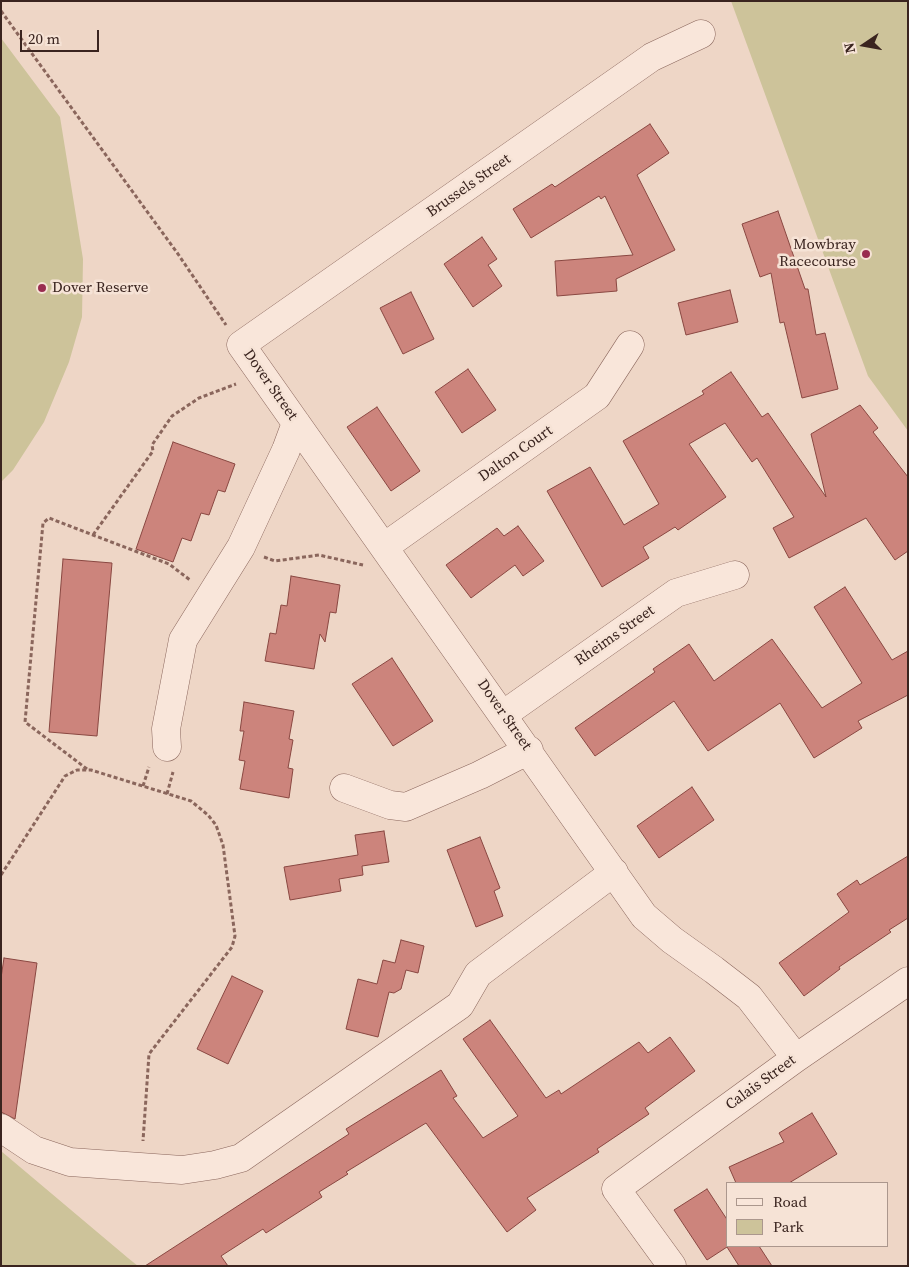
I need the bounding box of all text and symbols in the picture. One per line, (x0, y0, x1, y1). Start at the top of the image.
scale bar (22, 20, 101, 52)
north arrow (839, 20, 889, 70)
text: 20 m (28, 28, 60, 49)
text: N (838, 41, 860, 55)
street label: Brussels Street (424, 150, 514, 222)
place label: Mowbray Racecourse (779, 236, 856, 271)
marker: Mowbray Racecourse (860, 248, 872, 260)
place label: Dover Reserve (52, 279, 148, 297)
marker: Dover Reserve (36, 282, 48, 294)
street label: Dover Street (239, 346, 301, 424)
street label: Dalton Court (476, 422, 556, 486)
street label: Rheims Street (572, 602, 658, 670)
street label: Dover Street (473, 676, 535, 754)
street label: Calais Street (722, 1052, 800, 1114)
legend (726, 1182, 889, 1247)
text: Road (773, 1191, 807, 1212)
text: Park (773, 1216, 804, 1237)

